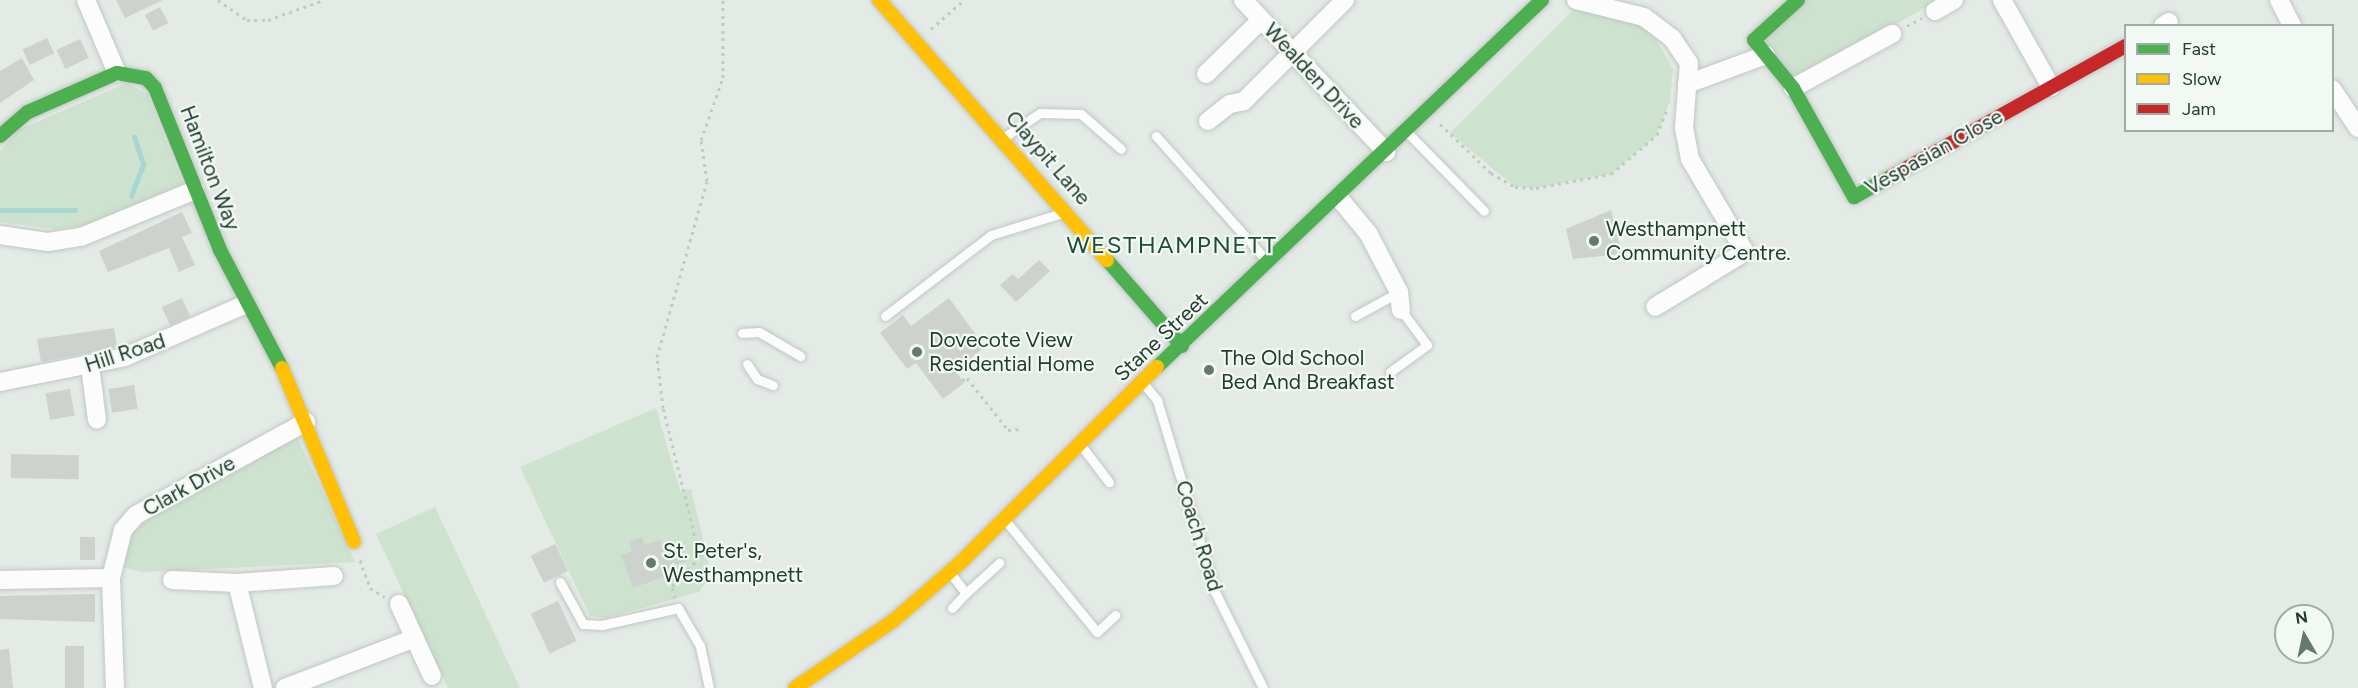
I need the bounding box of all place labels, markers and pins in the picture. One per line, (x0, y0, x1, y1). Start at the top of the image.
place label: Westhampnett Community Centre. (1606, 216, 1791, 266)
marker: Westhampnett Community Centre. (1587, 234, 1601, 248)
place label: Dovecote View Residential Home (929, 327, 1094, 377)
marker: Dovecote View Residential Home (910, 345, 924, 359)
place label: The Old School Bed And Breakfast (1221, 345, 1395, 395)
marker: The Old School Bed And Breakfast (1202, 363, 1216, 377)
place label: St. Peter's, Westhampnett (663, 538, 803, 588)
marker: St. Peter's, Westhampnett (644, 556, 658, 570)

